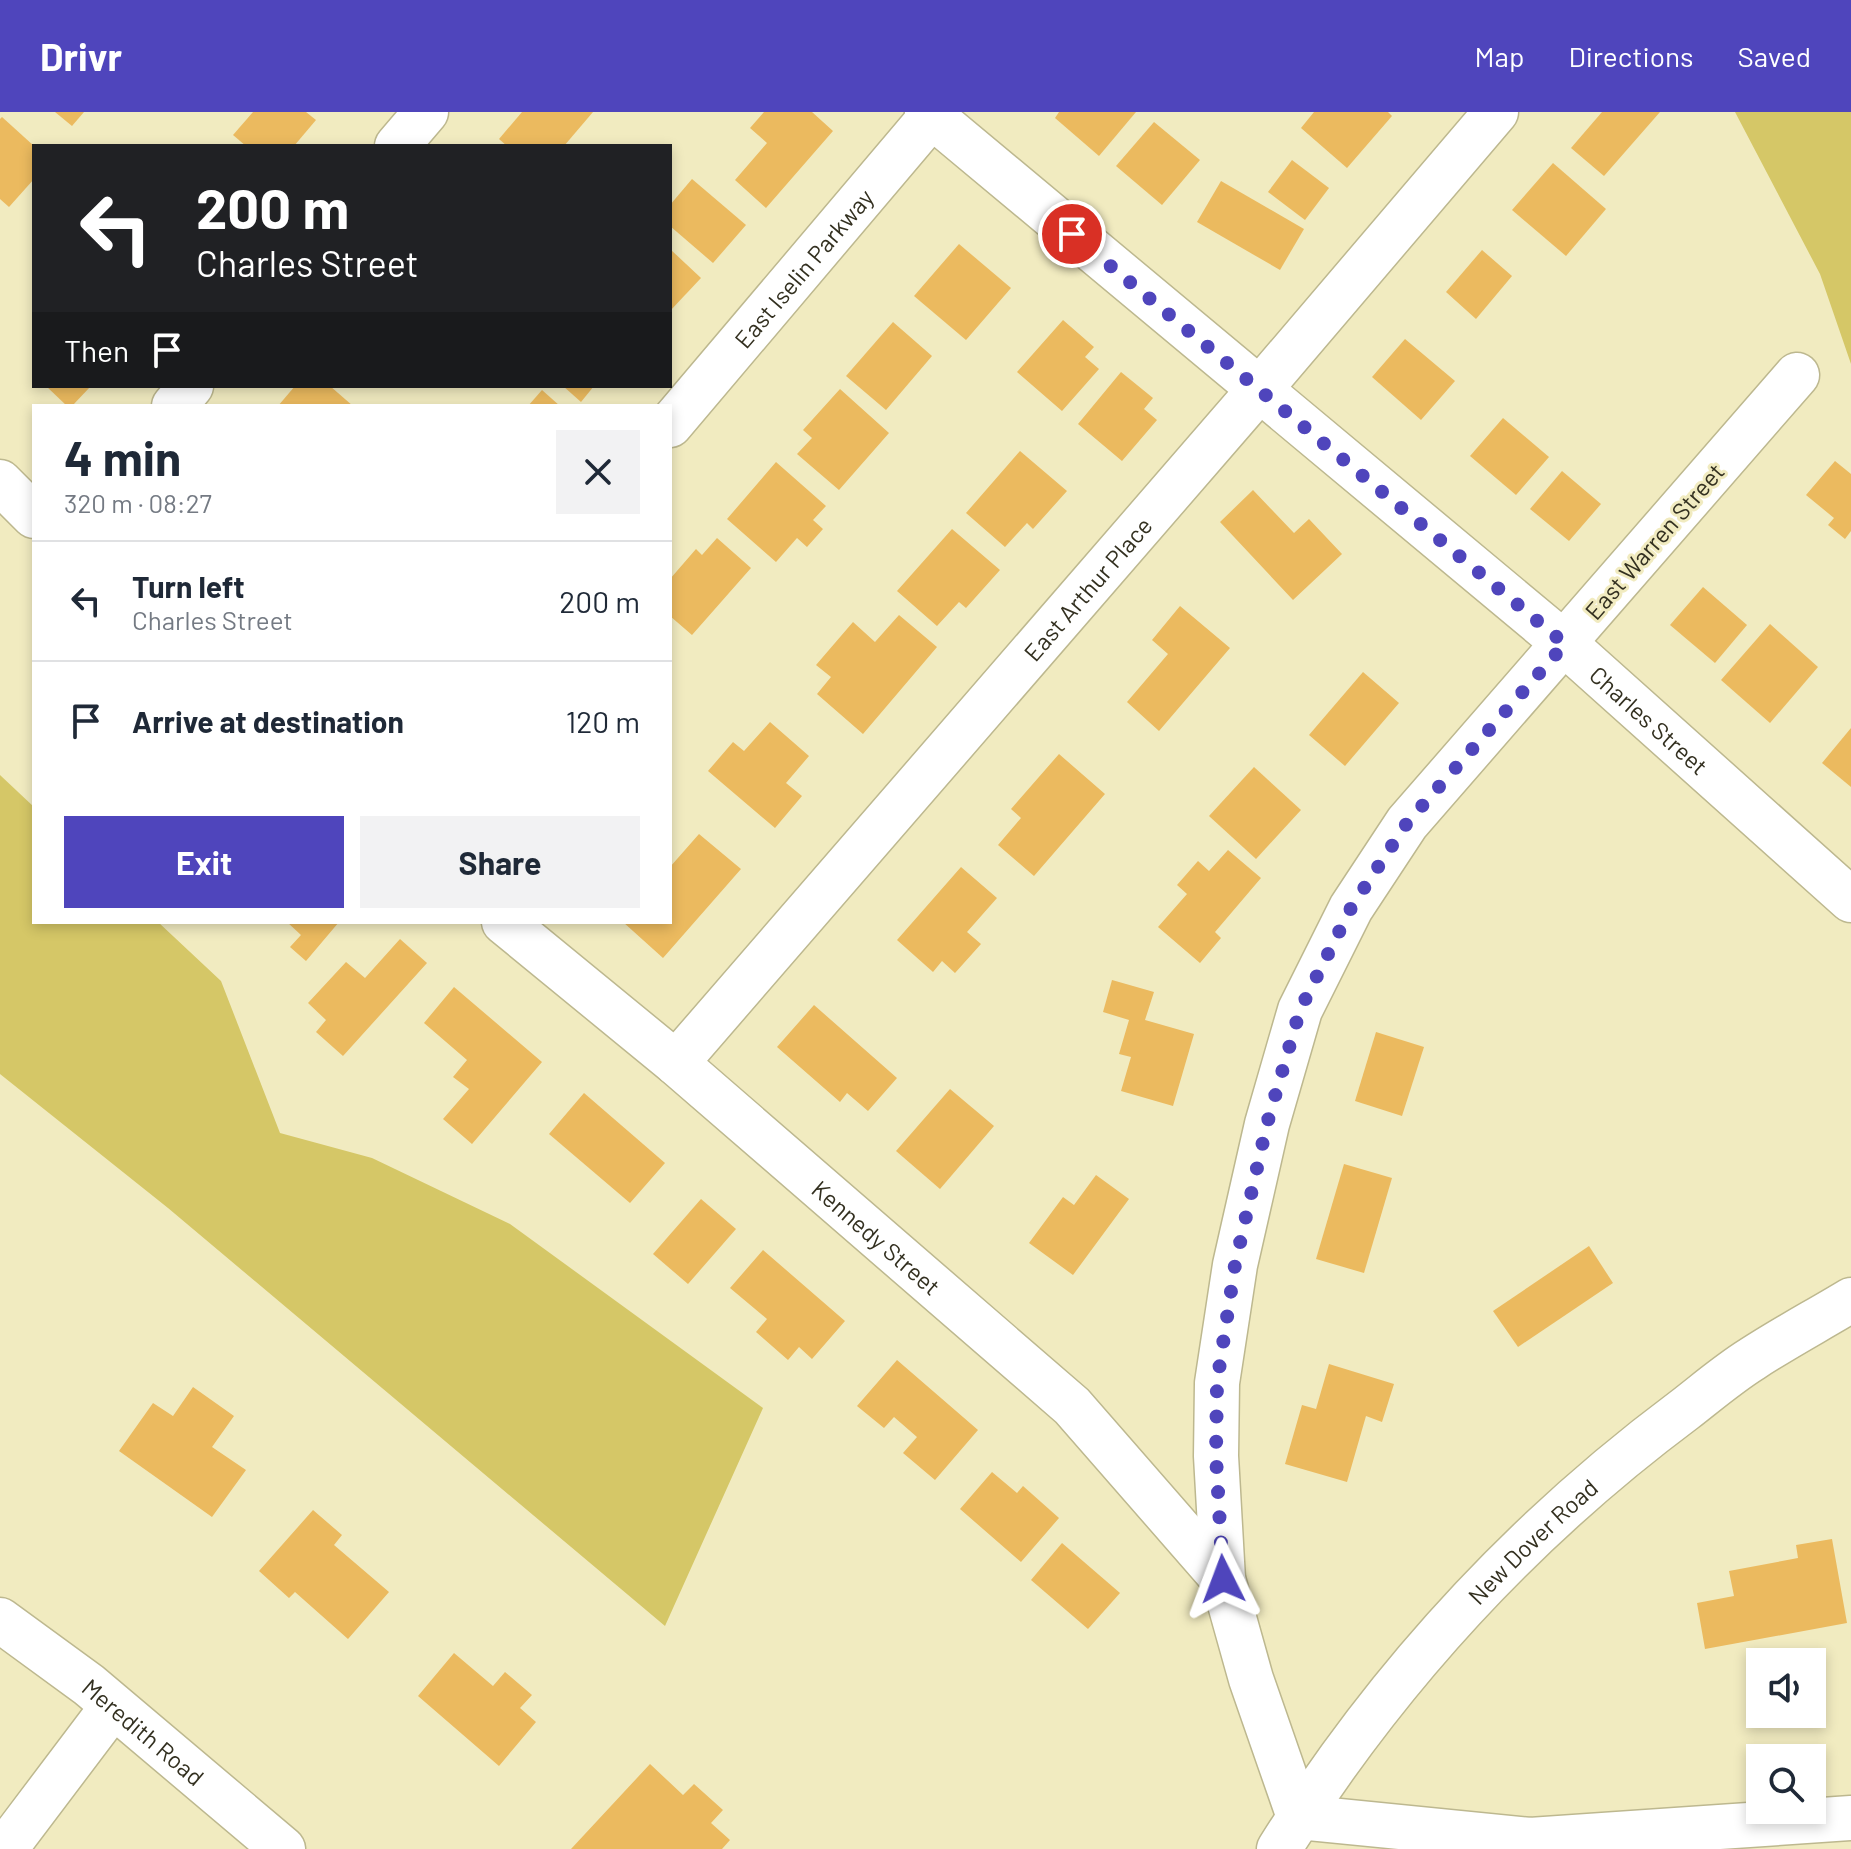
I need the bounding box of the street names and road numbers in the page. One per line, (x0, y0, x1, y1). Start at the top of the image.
street label: East Iselin Parkway (728, 182, 879, 353)
street label: East Warren Street (1578, 457, 1730, 625)
street label: East Arthur Place (1017, 510, 1157, 666)
street label: Charles Street (1584, 659, 1714, 780)
street label: Kennedy Street (807, 1173, 947, 1300)
street label: New Dover Road (1461, 1472, 1603, 1610)
street label: Meredith Road (77, 1672, 211, 1791)

